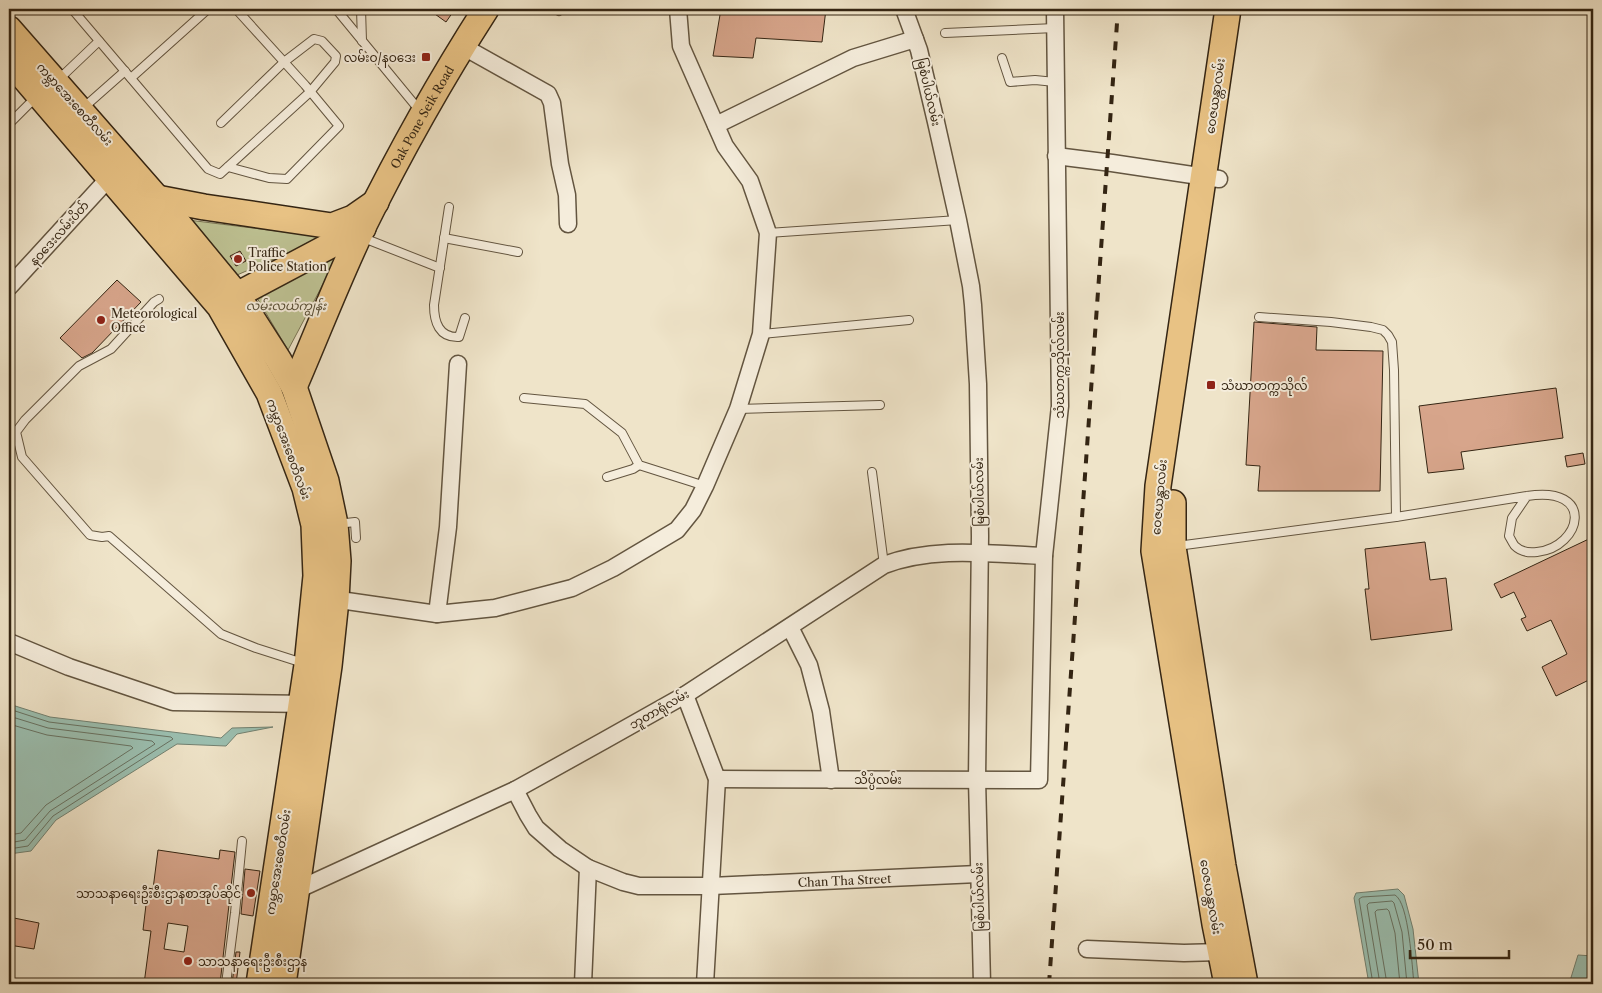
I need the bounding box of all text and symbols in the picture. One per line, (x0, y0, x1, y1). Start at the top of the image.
place label: လမ်းဝ/နဝဒေး (344, 49, 416, 68)
marker: လမ်းဝ/နဝဒေး (420, 51, 432, 63)
street label: မြစံပါယ်လမ်း (911, 56, 945, 128)
street label: ဝေဇယန္တာလမ်း (1201, 57, 1231, 135)
street label: ကမ္ဘာအေးစေတီလမ်း (32, 59, 117, 150)
street label: Oak Pone Seik Road (387, 62, 457, 171)
street label: နဝဒေးလမ်းပိတ် (25, 197, 94, 270)
place label: Traffic Police Station (248, 245, 327, 274)
marker: Traffic Police Station (232, 253, 244, 265)
park label: လမ်းလယ်ကျွန်း (246, 297, 327, 317)
place label: Meteorological Office (111, 306, 198, 335)
street label: သံဃတက္ကသိုလ်လမ်း (1051, 312, 1070, 418)
marker: Meteorological Office (95, 314, 107, 326)
place label: သံဃာတက္ကသိုလ် (1221, 377, 1308, 396)
marker: သံဃာတက္ကသိုလ် (1205, 379, 1217, 391)
street label: ကမ္ဘာအေးစေတီလမ်း (261, 396, 315, 502)
street label: မြစံပါယ်လမ်း (970, 457, 990, 527)
street label: ဝေဇယန္တာလမ်း (1147, 458, 1173, 536)
street label: ဘူတာရုံလမ်း (626, 685, 693, 735)
street label: သိပ္ပံလမ်း (854, 771, 902, 790)
street label: ကမ္ဘာအေးစေတီလမ်း (261, 808, 297, 916)
street label: ဝေဇယန္တာလမ်း (1194, 858, 1226, 936)
street label: မြစံပါယ်လမ်း (969, 862, 991, 932)
street label: Chan Tha Street (797, 870, 892, 890)
place label: သာသနာရေးဦးစီးဌာနစာအုပ်ဆိုင် (76, 885, 241, 904)
marker: သာသနာရေးဦးစီးဌာနစာအုပ်ဆိုင် (245, 887, 257, 899)
scale bar (1410, 928, 1508, 960)
text: 50 m (1417, 935, 1453, 954)
place label: သာသနာရေးဦးစီးဌာန (198, 953, 307, 972)
marker: သာသနာရေးဦးစီးဌာန (182, 955, 194, 967)

